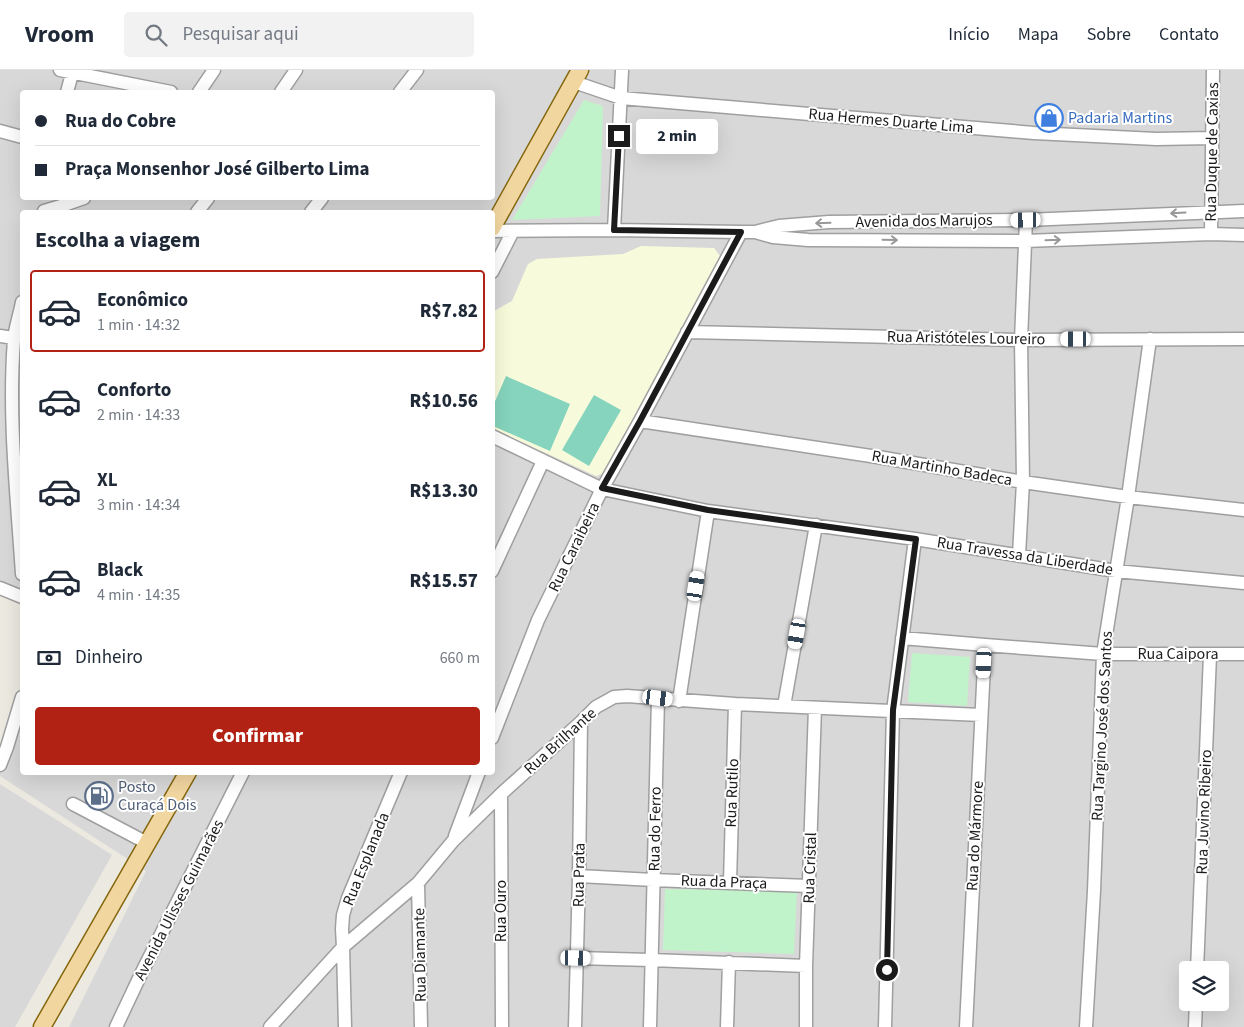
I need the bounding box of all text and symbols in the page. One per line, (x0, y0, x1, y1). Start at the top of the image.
search box (124, 12, 474, 57)
text: Vroom (25, 17, 94, 52)
icon: search (142, 21, 170, 49)
text: Pesquisar aqui (182, 21, 299, 48)
text: Início (948, 22, 990, 47)
text: Mapa (1018, 22, 1059, 47)
text: Sobre (1087, 22, 1131, 47)
text: Contato (1159, 22, 1219, 47)
street label: Rua Duque de Caxias (1200, 82, 1224, 222)
street label: Rua Hermes Duarte Lima (808, 103, 974, 139)
shop icon: Padaria Martins (1034, 103, 1064, 133)
place label: Padaria Martins (1068, 107, 1172, 129)
text: Rua do Cobre (65, 108, 176, 135)
callout: 2 min (636, 118, 719, 154)
route end (608, 125, 630, 147)
text: 2 min (657, 125, 697, 147)
text: Praça Monsenhor José Gilberto Lima (65, 156, 370, 183)
street label: Avenida dos Marujos (855, 209, 993, 233)
one-way arrow (1170, 209, 1186, 218)
car (1010, 212, 1041, 228)
one-way arrow (815, 218, 831, 227)
text: Escolha a viagem (35, 224, 200, 256)
one-way arrow (882, 235, 898, 245)
one-way arrow (1044, 235, 1060, 245)
text: Econômico (97, 287, 188, 314)
icon: car (37, 289, 82, 334)
text: R$7.82 (420, 298, 478, 325)
text: 1 min · 14:32 (97, 314, 180, 336)
street label: Rua Aristóteles Loureiro (887, 326, 1045, 350)
car (1061, 332, 1091, 347)
text: Conforto (97, 377, 171, 404)
icon: car (37, 379, 82, 424)
text: R$10.56 (410, 388, 478, 415)
text: 2 min · 14:33 (97, 404, 180, 426)
street label: Rua Martinho Badeca (870, 445, 1014, 491)
text: XL (97, 467, 118, 494)
icon: car (37, 469, 82, 514)
text: R$13.30 (410, 478, 478, 505)
text: 3 min · 14:34 (97, 494, 180, 516)
street label: Rua Caraibeira (543, 498, 605, 596)
street label: Rua Travessa da Liberdade (935, 531, 1115, 581)
text: Black (97, 557, 143, 584)
icon: car (37, 559, 82, 604)
text: R$15.57 (410, 568, 478, 595)
car (686, 570, 705, 602)
text: 4 min · 14:35 (97, 584, 180, 606)
car (787, 618, 806, 650)
street label: Rua Targino José dos Santos (1086, 630, 1118, 821)
street label: Rua Caipora (1138, 643, 1219, 665)
icon: cash (35, 644, 63, 672)
text: Dinheiro (75, 644, 143, 671)
text: 660 m (440, 647, 480, 669)
car (975, 648, 992, 678)
car (642, 689, 673, 707)
street label: Rua Brilhante (519, 702, 601, 780)
button: Confirmar (35, 707, 480, 765)
street label: Rua Juvino Ribeiro (1191, 749, 1217, 875)
street label: Rua Rutilo (720, 758, 744, 828)
place label: Posto Curaçá Dois (118, 776, 197, 816)
street label: Rua do Mármore (961, 780, 989, 892)
fuel station icon: Posto Curaçá Dois (84, 781, 114, 811)
street label: Rua do Ferro (643, 786, 667, 872)
street label: Rua Esplanada (337, 809, 395, 909)
street label: Avenida Ulisses Guimarães (129, 815, 229, 984)
street label: Rua Cristal (798, 832, 822, 904)
street label: Rua Prata (567, 843, 591, 907)
street label: Rua da Praça (680, 869, 768, 895)
street label: Rua Ouro (490, 880, 512, 942)
street label: Rua Diamante (408, 908, 432, 1002)
car (560, 950, 591, 966)
route start (876, 959, 898, 981)
map controls (1179, 961, 1229, 1011)
button: layers (1179, 961, 1229, 1011)

